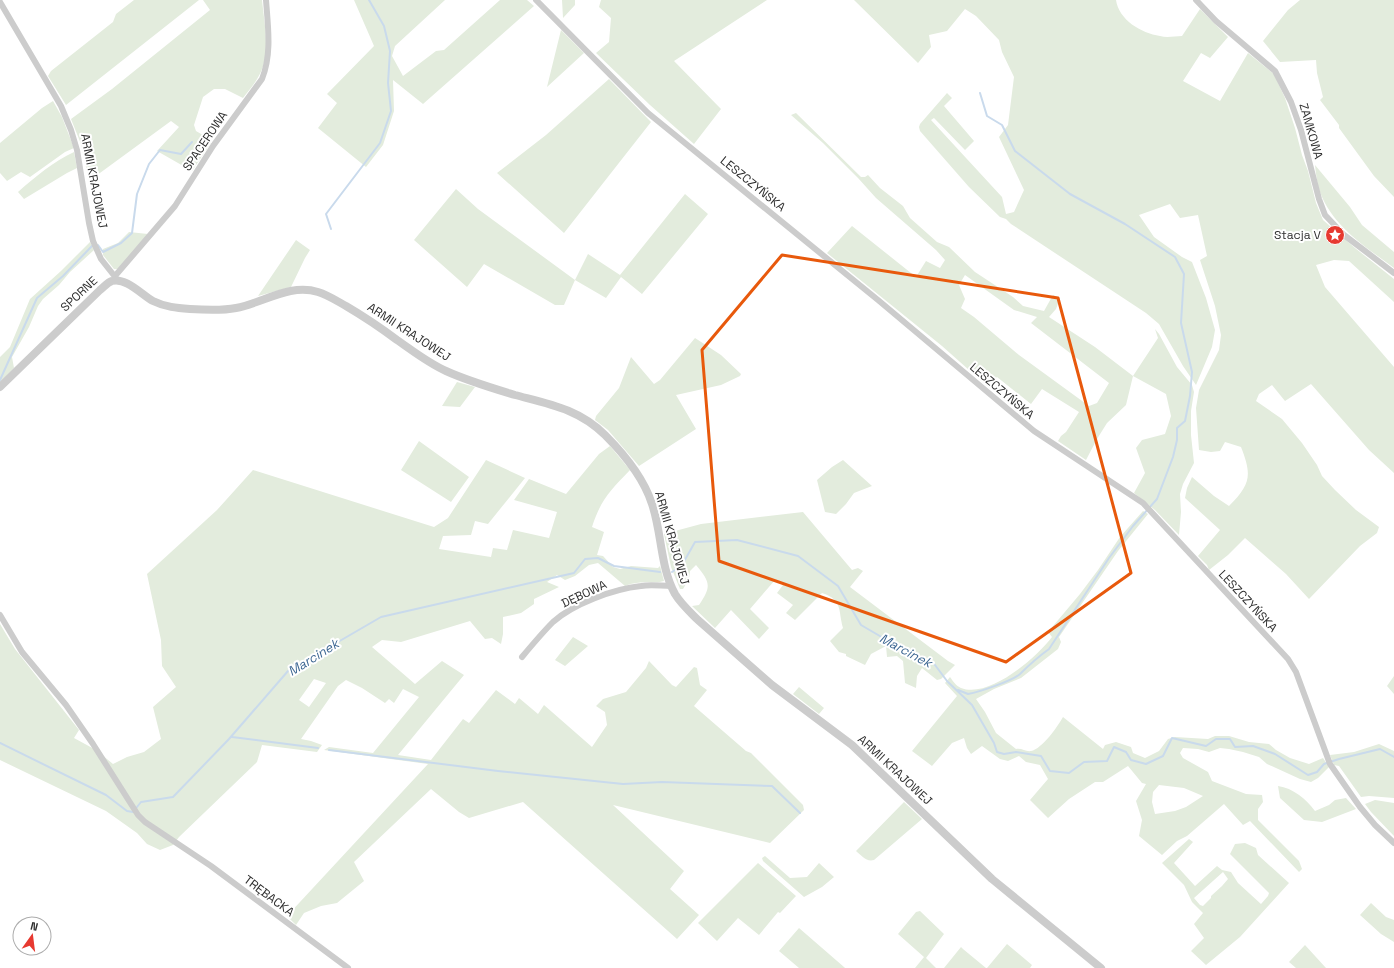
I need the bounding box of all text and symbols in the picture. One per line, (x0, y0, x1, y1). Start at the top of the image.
street label: ZAMKOWA (1295, 101, 1327, 161)
street label: SPACEROWA (179, 108, 231, 174)
street label: ARMII KRAJOWEJ (77, 132, 111, 230)
street label: LESZCZYŃSKA (717, 153, 789, 215)
place icon: Stacja V (1324, 224, 1346, 246)
place label: Stacja V (1274, 227, 1322, 243)
street label: SPORNE (57, 273, 101, 315)
street label: ARMII KRAJOWEJ (364, 299, 454, 365)
street label: LESZCZYŃSKA (966, 359, 1038, 423)
street label: ARMII KRAJOWEJ (651, 490, 693, 586)
street label: LESZCZYŃSKA (1215, 566, 1281, 636)
street label: DĘBOWA (559, 576, 610, 611)
water label: Marcinek (877, 630, 937, 672)
water label: Marcinek (285, 634, 344, 680)
street label: ARMII KRAJOWEJ (854, 731, 936, 809)
street label: TRĘBACKA (241, 872, 298, 920)
north arrow (12, 916, 52, 956)
text: N (29, 919, 40, 934)

